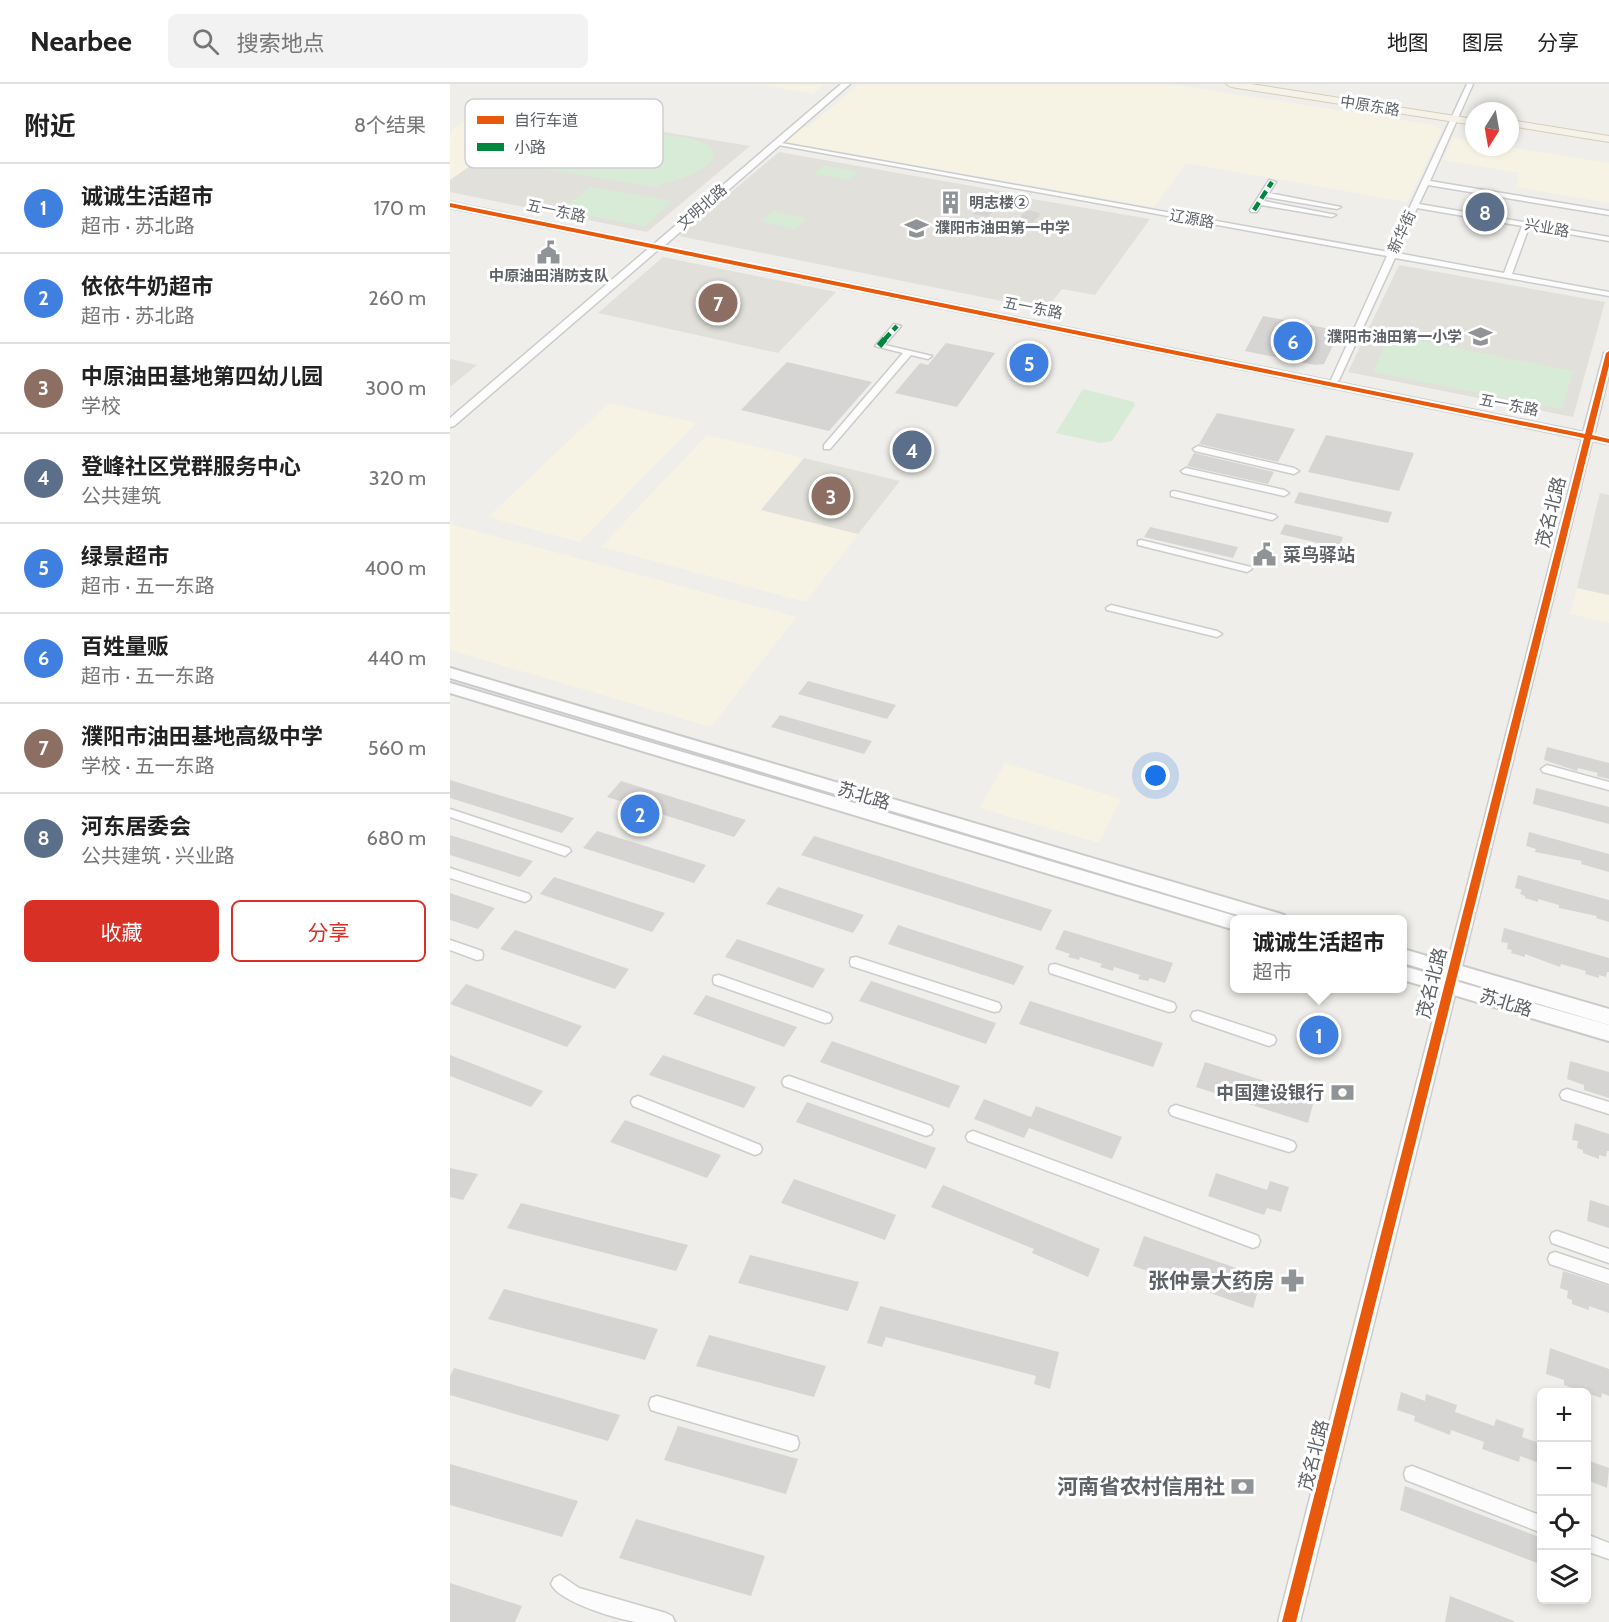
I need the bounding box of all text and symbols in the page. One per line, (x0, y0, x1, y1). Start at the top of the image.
search box (168, 14, 588, 68)
text: Nearbee (30, 24, 132, 58)
icon: search (189, 25, 222, 58)
text: 搜索地点 (237, 30, 325, 57)
text: 地图 (1387, 30, 1429, 55)
text: 图层 (1462, 30, 1504, 55)
text: 分享 (1537, 30, 1579, 55)
street label: 中原东路 (1339, 92, 1401, 120)
legend (465, 99, 663, 168)
north arrow (1465, 102, 1519, 156)
text: 附近 (24, 110, 76, 142)
text: 自行车道 (514, 111, 578, 130)
text: 8个结果 (354, 113, 426, 137)
text: 小路 (514, 138, 546, 157)
street label: 文明北路 (673, 181, 731, 233)
text: 诚诚生活超市 (81, 183, 213, 210)
building icon: 明志楼② (938, 190, 964, 216)
pin: 8 (1466, 190, 1504, 234)
place label: 明志楼② (969, 194, 1029, 212)
text: 1 (40, 196, 47, 220)
text: 170 m (374, 196, 426, 220)
street label: 五一东路 (525, 196, 587, 226)
street label: 辽源路 (1168, 206, 1216, 232)
street label: 新华街 (1384, 208, 1420, 256)
text: 超市 · 苏北路 (81, 214, 195, 238)
school or university icon: 濮阳市油田第一中学 (904, 215, 930, 241)
street label: 兴业路 (1523, 215, 1571, 241)
place label: 濮阳市油田第一中学 (935, 219, 1070, 237)
public building icon: 中原油田消防支队 (536, 239, 562, 265)
place label: 中原油田消防支队 (489, 267, 609, 285)
text: 依依牛奶超市 (81, 273, 213, 300)
pin: 7 (698, 280, 738, 326)
text: 2 (38, 286, 49, 310)
text: 260 m (368, 286, 426, 310)
street label: 五一东路 (1002, 293, 1064, 323)
text: 超市 · 苏北路 (81, 304, 195, 328)
pin: 6 (1274, 318, 1312, 364)
school or university icon: 濮阳市油田第一小学 (1467, 324, 1493, 350)
place label: 濮阳市油田第一小学 (1327, 328, 1462, 346)
pin: 5 (1010, 340, 1048, 386)
text: 中原油田基地第四幼儿园 (81, 363, 323, 390)
text: 3 (38, 376, 49, 400)
text: 300 m (365, 376, 426, 400)
street label: 五一东路 (1478, 390, 1540, 420)
text: 学校 (81, 394, 121, 418)
pin: 4 (892, 428, 932, 472)
text: 登峰社区党群服务中心 (81, 453, 301, 480)
text: 4 (37, 466, 50, 490)
text: 320 m (369, 466, 426, 490)
pin: 3 (812, 474, 850, 518)
street label: 茂名北路 (1532, 474, 1570, 550)
text: 公共建筑 (81, 484, 161, 508)
public building icon: 菜鸟驿站 (1252, 542, 1278, 568)
text: 绿景超市 (81, 543, 169, 570)
place label: 菜鸟驿站 (1283, 544, 1355, 566)
text: 5 (38, 556, 49, 580)
text: 400 m (364, 556, 426, 580)
text: 超市 · 五一东路 (81, 574, 215, 598)
text: 百姓量贩 (81, 633, 169, 660)
text: 6 (38, 646, 49, 670)
text: 440 m (367, 646, 426, 670)
text: 超市 · 五一东路 (81, 664, 215, 688)
text: 濮阳市油田基地高级中学 (81, 723, 323, 750)
text: 7 (38, 736, 49, 760)
text: 560 m (368, 736, 426, 760)
text: 学校 · 五一东路 (81, 754, 215, 778)
your location (1141, 761, 1170, 790)
street label: 苏北路 (835, 778, 893, 814)
pin: 2 (620, 792, 660, 836)
text: 河东居委会 (81, 813, 191, 840)
text: 8 (37, 826, 50, 850)
text: 680 m (367, 826, 426, 850)
text: 公共建筑 · 兴业路 (81, 844, 235, 868)
button: 收藏 (24, 900, 219, 962)
button: 分享 (231, 900, 426, 962)
popup (1230, 915, 1407, 993)
text: 诚诚生活超市 (1252, 929, 1385, 956)
street label: 茂名北路 (1413, 945, 1451, 1021)
text: 超市 (1252, 960, 1292, 984)
street label: 苏北路 (1477, 985, 1535, 1021)
pin: 1 (1300, 1012, 1338, 1058)
bank icon: 中国建设银行 (1329, 1080, 1355, 1106)
place label: 中国建设银行 (1216, 1082, 1324, 1104)
place label: 张仲景大药房 (1148, 1268, 1274, 1293)
pharmacy icon: 张仲景大药房 (1279, 1268, 1305, 1294)
map controls (1537, 1388, 1591, 1604)
button: + (1537, 1388, 1591, 1442)
street label: 茂名北路 (1295, 1417, 1333, 1493)
button: − (1537, 1442, 1591, 1496)
place label: 河南省农村信用社 (1057, 1474, 1225, 1499)
bank icon: 河南省农村信用社 (1230, 1474, 1256, 1500)
button: locate (1537, 1496, 1591, 1550)
button: layers (1537, 1550, 1591, 1604)

